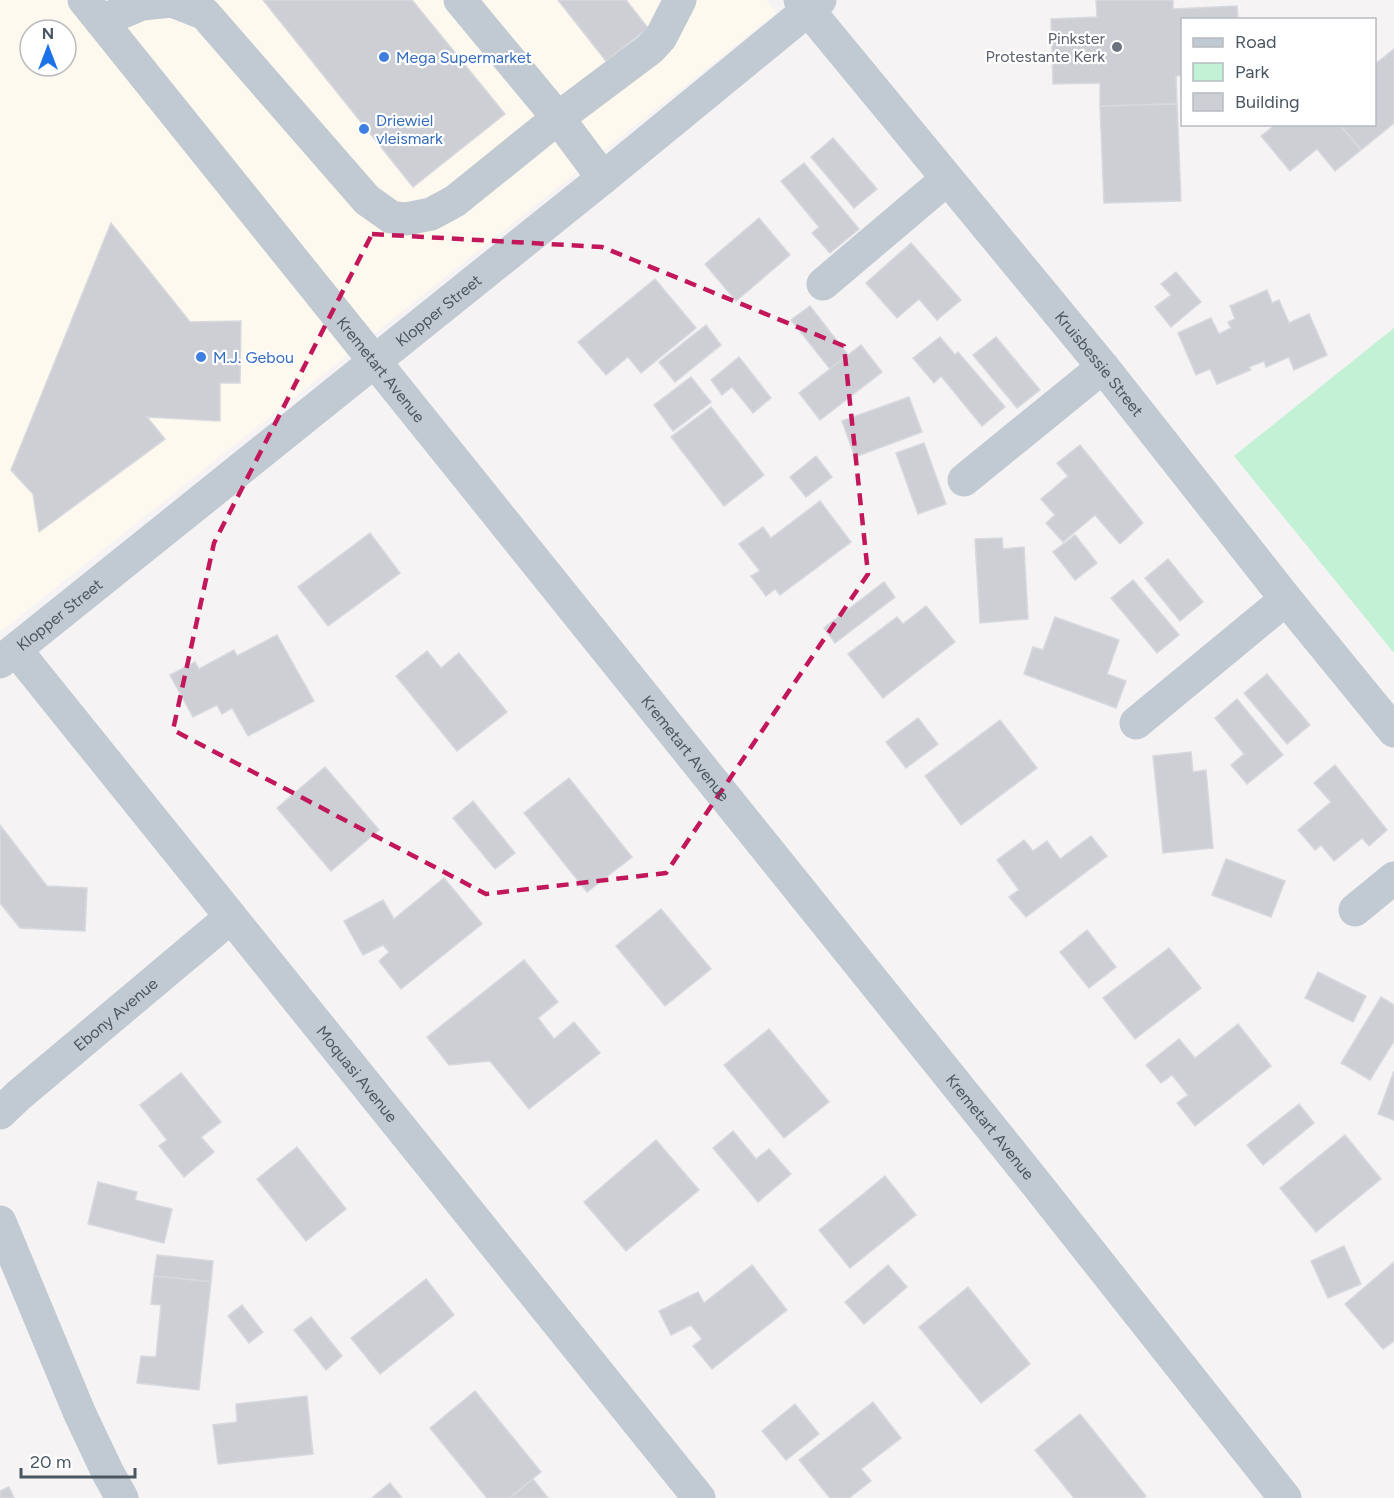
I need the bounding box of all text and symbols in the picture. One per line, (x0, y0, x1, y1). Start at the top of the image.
north arrow (18, 18, 78, 78)
legend (1181, 18, 1376, 126)
text: N (42, 24, 54, 43)
place label: Pinkster Protestante Kerk (986, 29, 1106, 66)
text: Road (1235, 31, 1276, 53)
marker: Pinkster Protestante Kerk (1110, 40, 1124, 54)
place label: Mega Supermarket (396, 48, 532, 67)
marker: Mega Supermarket (377, 50, 391, 64)
text: Park (1235, 61, 1270, 83)
text: Building (1235, 91, 1300, 113)
place label: Driewiel vleismark (376, 111, 443, 148)
marker: Driewiel vleismark (357, 122, 371, 136)
street label: Klopper Street (392, 270, 485, 351)
street label: Kruisbessie Street (1051, 307, 1147, 420)
street label: Kremetart Avenue (333, 313, 429, 426)
place label: M.J. Gebou (213, 348, 294, 367)
marker: M.J. Gebou (194, 350, 208, 364)
street label: Klopper Street (13, 575, 106, 655)
street label: Kremetart Avenue (637, 692, 734, 805)
street label: Ebony Avenue (70, 974, 162, 1055)
street label: Moquasi Avenue (312, 1022, 402, 1126)
street label: Kremetart Avenue (942, 1070, 1038, 1184)
scale bar (21, 1441, 135, 1479)
text: 20 m (30, 1451, 71, 1473)

